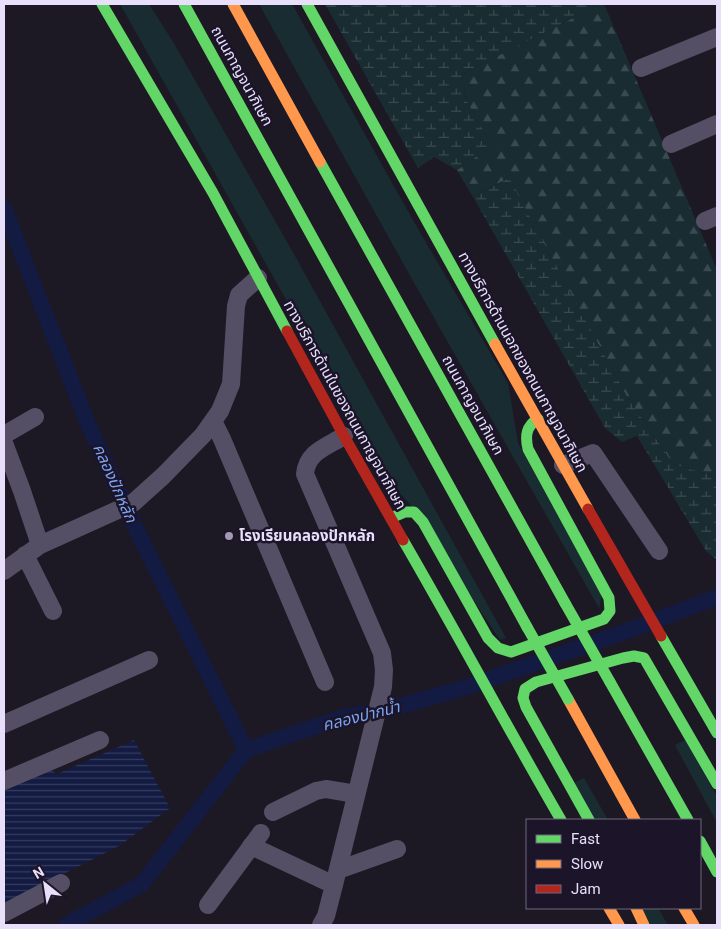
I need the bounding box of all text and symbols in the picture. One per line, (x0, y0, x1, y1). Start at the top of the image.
street label: ถนนกาญจนาภิเษก (207, 23, 277, 129)
street label: ทางบริการด้านนอกของถนนกาญจนาภิเษก (455, 248, 591, 476)
street label: ทางบริการด้านในของถนนกาญจนาภิเษก (280, 297, 410, 513)
street label: ถนนกาญจนาภิเษก (438, 352, 508, 458)
water label: คลองปักหลัก (89, 441, 141, 527)
place label: โรงเรียนคลองปักหลัก (239, 527, 375, 545)
marker: โรงเรียนคลองปักหลัก (223, 530, 235, 542)
water label: คลองปากน้ำ (320, 695, 403, 735)
legend (526, 819, 701, 909)
text: Fast (571, 830, 600, 848)
text: Slow (571, 855, 603, 873)
north arrow (20, 859, 70, 909)
text: N (30, 863, 47, 882)
text: Jam (571, 880, 601, 898)

